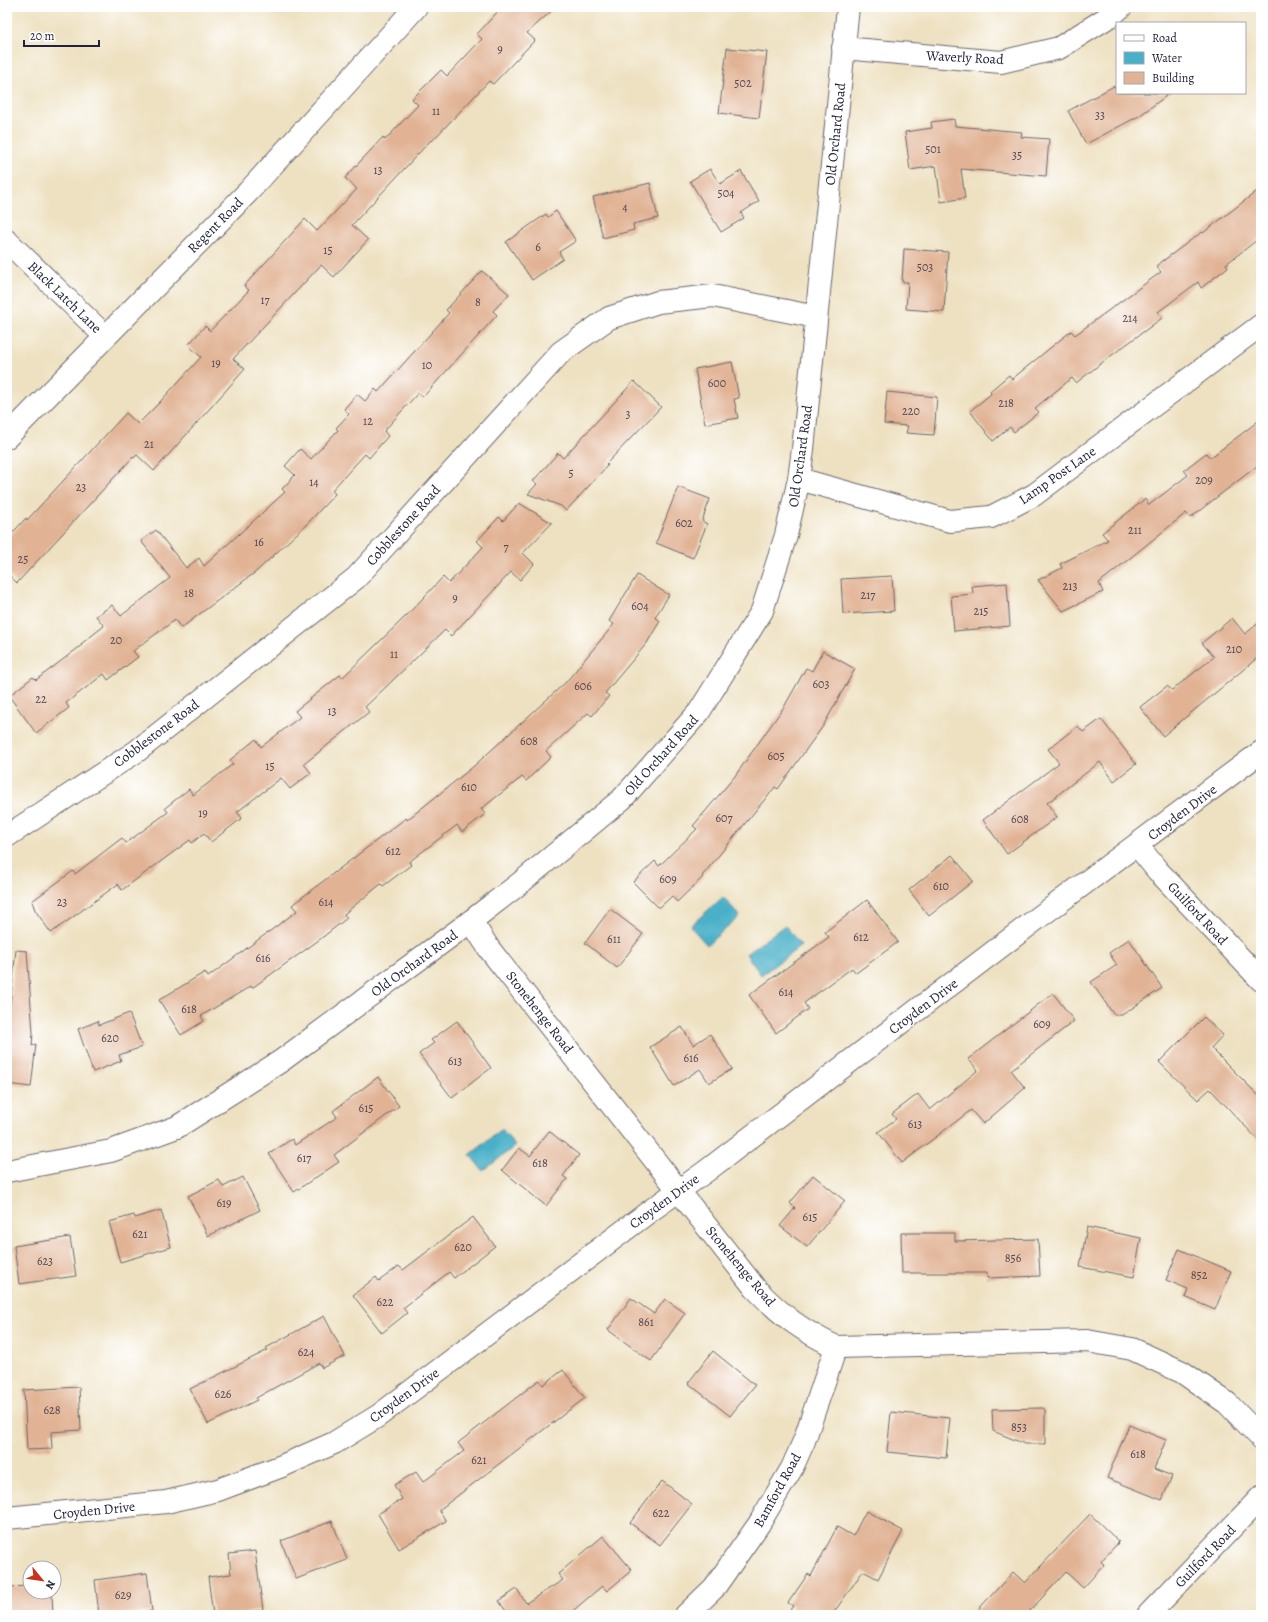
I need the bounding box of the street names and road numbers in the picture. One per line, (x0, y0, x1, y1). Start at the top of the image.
street label: Waverly Road (925, 46, 1005, 69)
street label: Old Orchard Road (821, 81, 850, 186)
street label: Regent Road (183, 193, 248, 257)
street label: Black Latch Lane (24, 257, 106, 338)
street label: Old Orchard Road (784, 403, 817, 508)
street label: Lamp Post Lane (1015, 442, 1100, 509)
street label: Cobblestone Road (362, 481, 445, 570)
street label: Cobblestone Road (110, 695, 203, 772)
street label: Old Orchard Road (620, 710, 703, 800)
street label: Croyden Drive (1144, 780, 1221, 845)
street label: Guilford Road (1163, 878, 1232, 949)
street label: Old Orchard Road (367, 925, 462, 1001)
street label: Stonehenge Road (501, 967, 578, 1058)
street label: Croyden Drive (885, 974, 962, 1039)
street label: Croyden Drive (625, 1170, 703, 1233)
street label: Stonehenge Road (701, 1222, 780, 1311)
street label: Croyden Drive (365, 1364, 443, 1427)
street label: Bamford Road (749, 1449, 806, 1531)
street label: Croyden Drive (52, 1497, 136, 1524)
street label: Guilford Road (1171, 1521, 1240, 1592)

